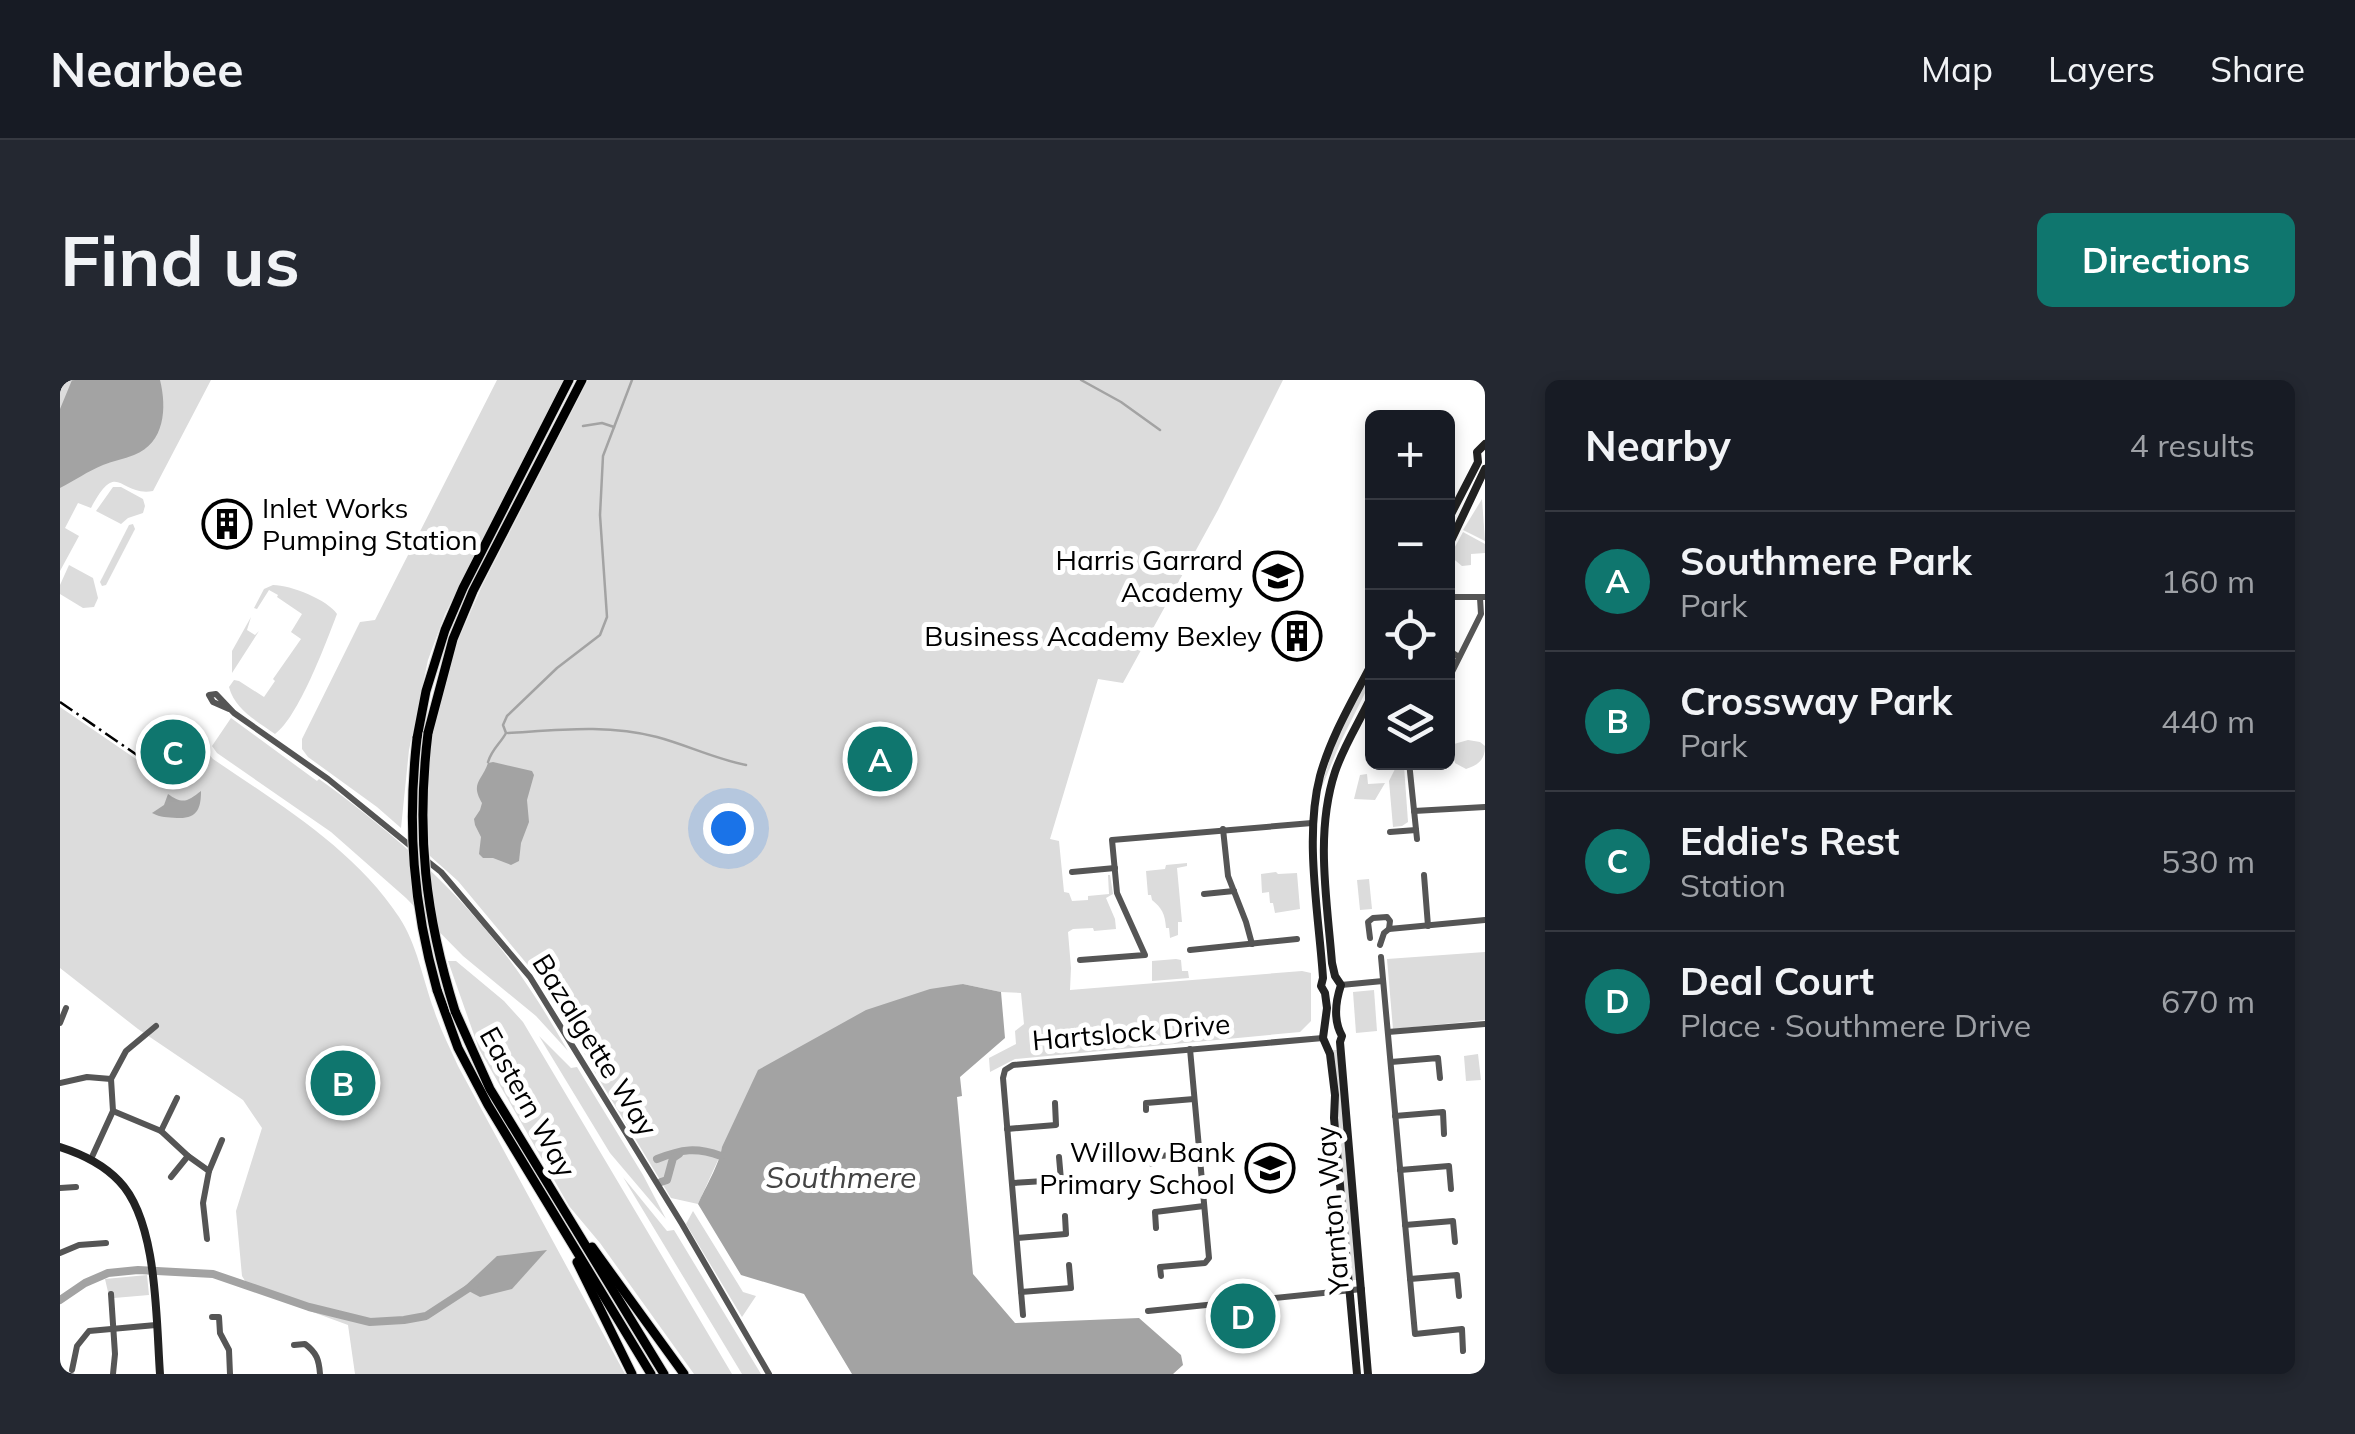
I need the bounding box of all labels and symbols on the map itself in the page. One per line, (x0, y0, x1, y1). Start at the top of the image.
place label: Inlet Works Pumping Station (262, 490, 478, 557)
building icon: Inlet Works Pumping Station (201, 498, 253, 550)
place label: Harris Garrard Academy (1056, 542, 1243, 609)
school or university icon: Harris Garrard Academy (1252, 550, 1304, 602)
building icon: Business Academy Bexley (1271, 610, 1323, 662)
place label: Business Academy Bexley (924, 618, 1262, 653)
pin: C (140, 714, 206, 790)
pin: A (848, 722, 912, 796)
your location (703, 803, 754, 854)
street label: Bazalgette Way (525, 947, 666, 1143)
street label: Hartslock Drive (1030, 1005, 1231, 1058)
street label: Eastern Way (473, 1020, 584, 1183)
pin: B (310, 1046, 376, 1120)
street label: Yarnton Way (1307, 1124, 1356, 1297)
place label: Willow Bank Primary School (1039, 1134, 1236, 1201)
school or university icon: Willow Bank Primary School (1244, 1142, 1296, 1194)
water label: Southmere (766, 1158, 916, 1196)
pin: D (1210, 1278, 1276, 1354)

